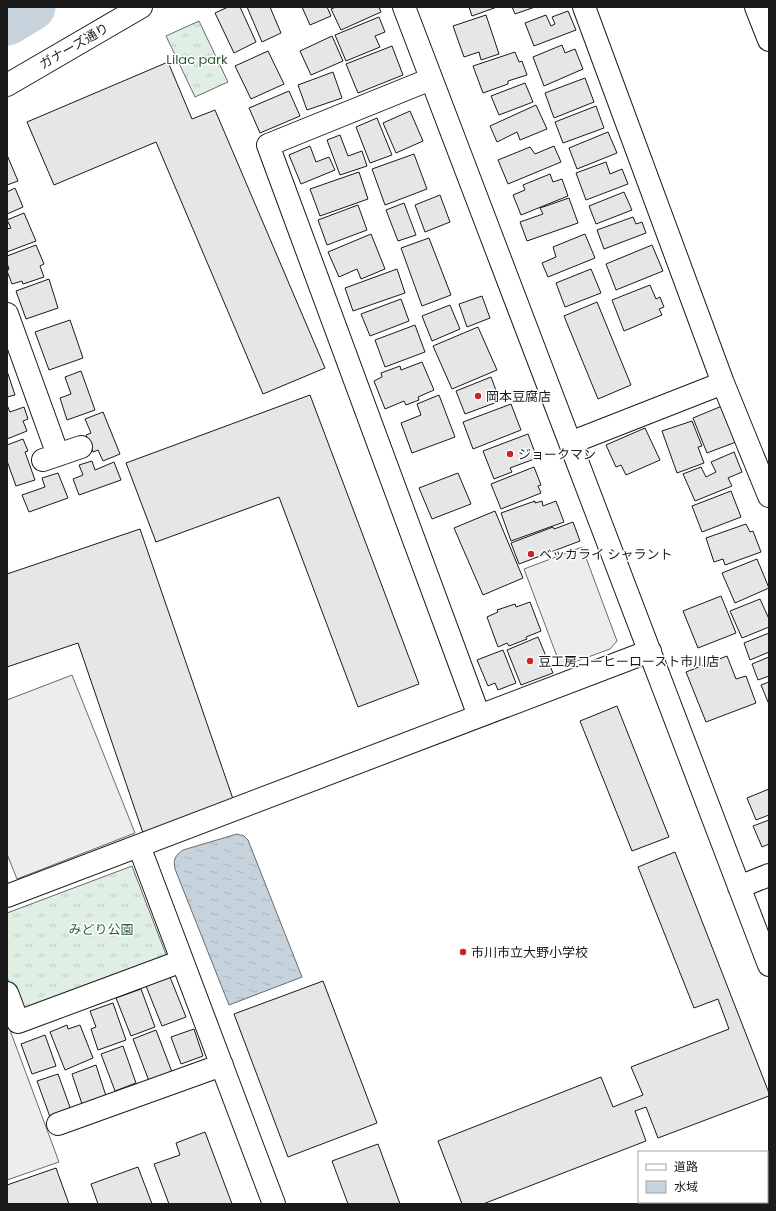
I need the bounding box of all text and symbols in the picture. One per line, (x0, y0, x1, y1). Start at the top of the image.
street label: ガナーズ通り (36, 18, 112, 74)
park label: Lilac park (166, 50, 228, 69)
place label: 岡本豆腐店 (486, 387, 551, 406)
marker: 岡本豆腐店 (473, 391, 483, 401)
place label: ジョークマン (518, 445, 596, 464)
marker: ジョークマン (505, 449, 515, 459)
place label: ベッカライ シャラント (539, 545, 672, 564)
marker: ベッカライ シャラント (526, 549, 536, 559)
place label: 豆工房コーヒーロースト市川店 (538, 652, 719, 671)
marker: 豆工房コーヒーロースト市川店 (525, 656, 535, 666)
park label: みどり公園 (68, 920, 134, 939)
place label: 市川市立大野小学校 (471, 943, 588, 962)
marker: 市川市立大野小学校 (458, 947, 468, 957)
legend (638, 1151, 768, 1203)
text: 道路 (674, 1158, 698, 1175)
text: 水域 (674, 1178, 698, 1195)

